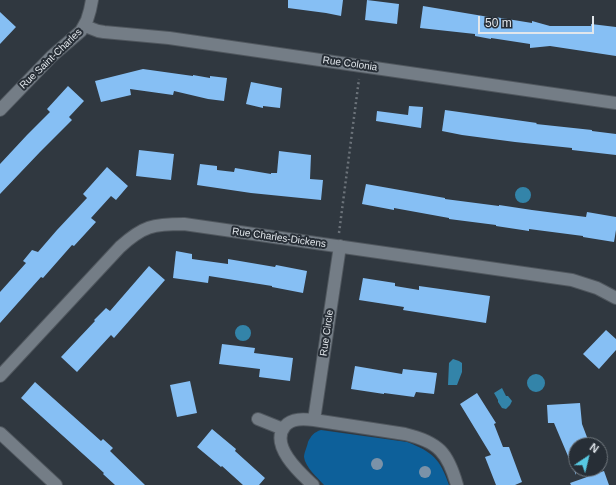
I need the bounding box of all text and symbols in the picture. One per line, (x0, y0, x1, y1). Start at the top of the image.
scale bar (480, 8, 596, 34)
text: 50 m (485, 16, 512, 30)
street label: Rue Saint-Charles (17, 26, 85, 92)
street label: Rue Colonia (322, 54, 378, 74)
street label: Rue Charles-Dickens (231, 225, 327, 251)
street label: Rue Circle (318, 309, 336, 357)
north arrow (568, 437, 608, 477)
text: N (588, 441, 601, 455)

